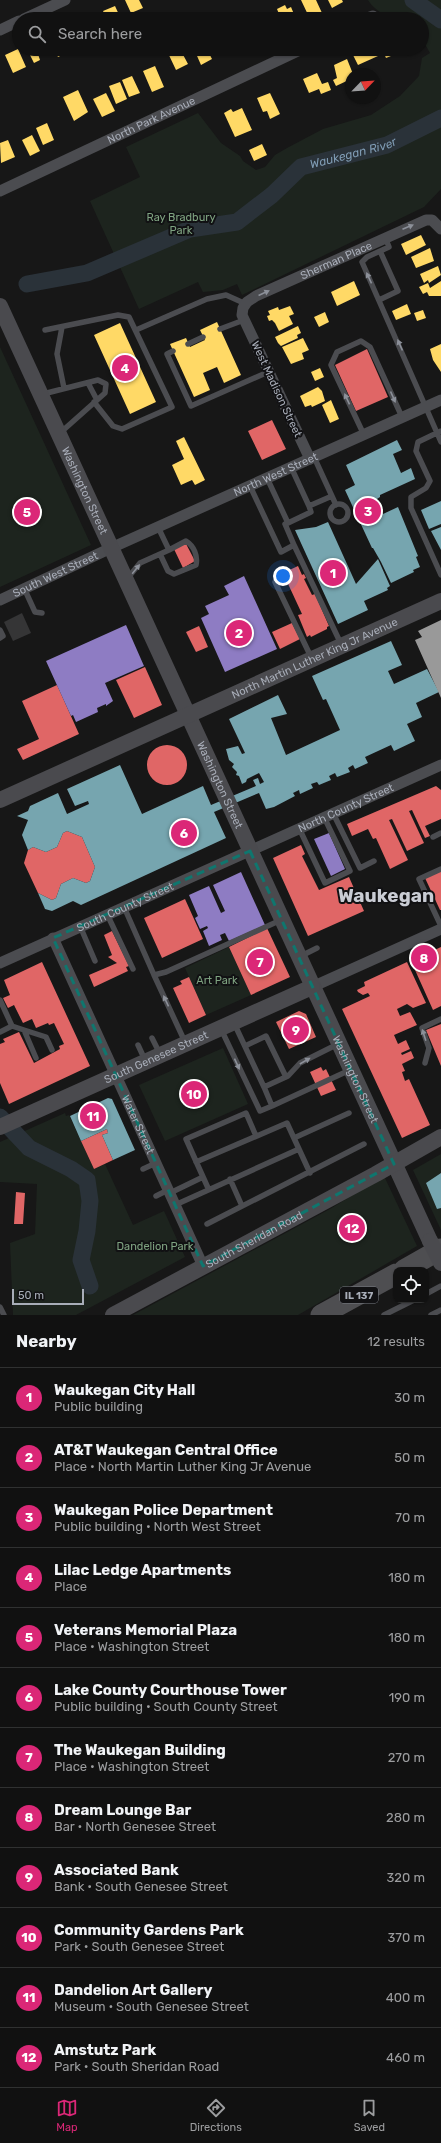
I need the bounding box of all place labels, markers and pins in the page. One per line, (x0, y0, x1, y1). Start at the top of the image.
pin: 4 (112, 353, 138, 383)
pin: 3 (355, 496, 381, 526)
pin: 5 (14, 497, 40, 527)
pin: 1 (320, 558, 346, 588)
pin: 2 (226, 618, 252, 648)
pin: 6 (171, 818, 197, 848)
pin: 8 (411, 943, 437, 973)
pin: 7 (247, 947, 273, 977)
pin: 9 (283, 1015, 309, 1045)
pin: 10 (181, 1079, 207, 1109)
pin: 11 (80, 1101, 106, 1131)
pin: 12 (339, 1213, 365, 1243)

